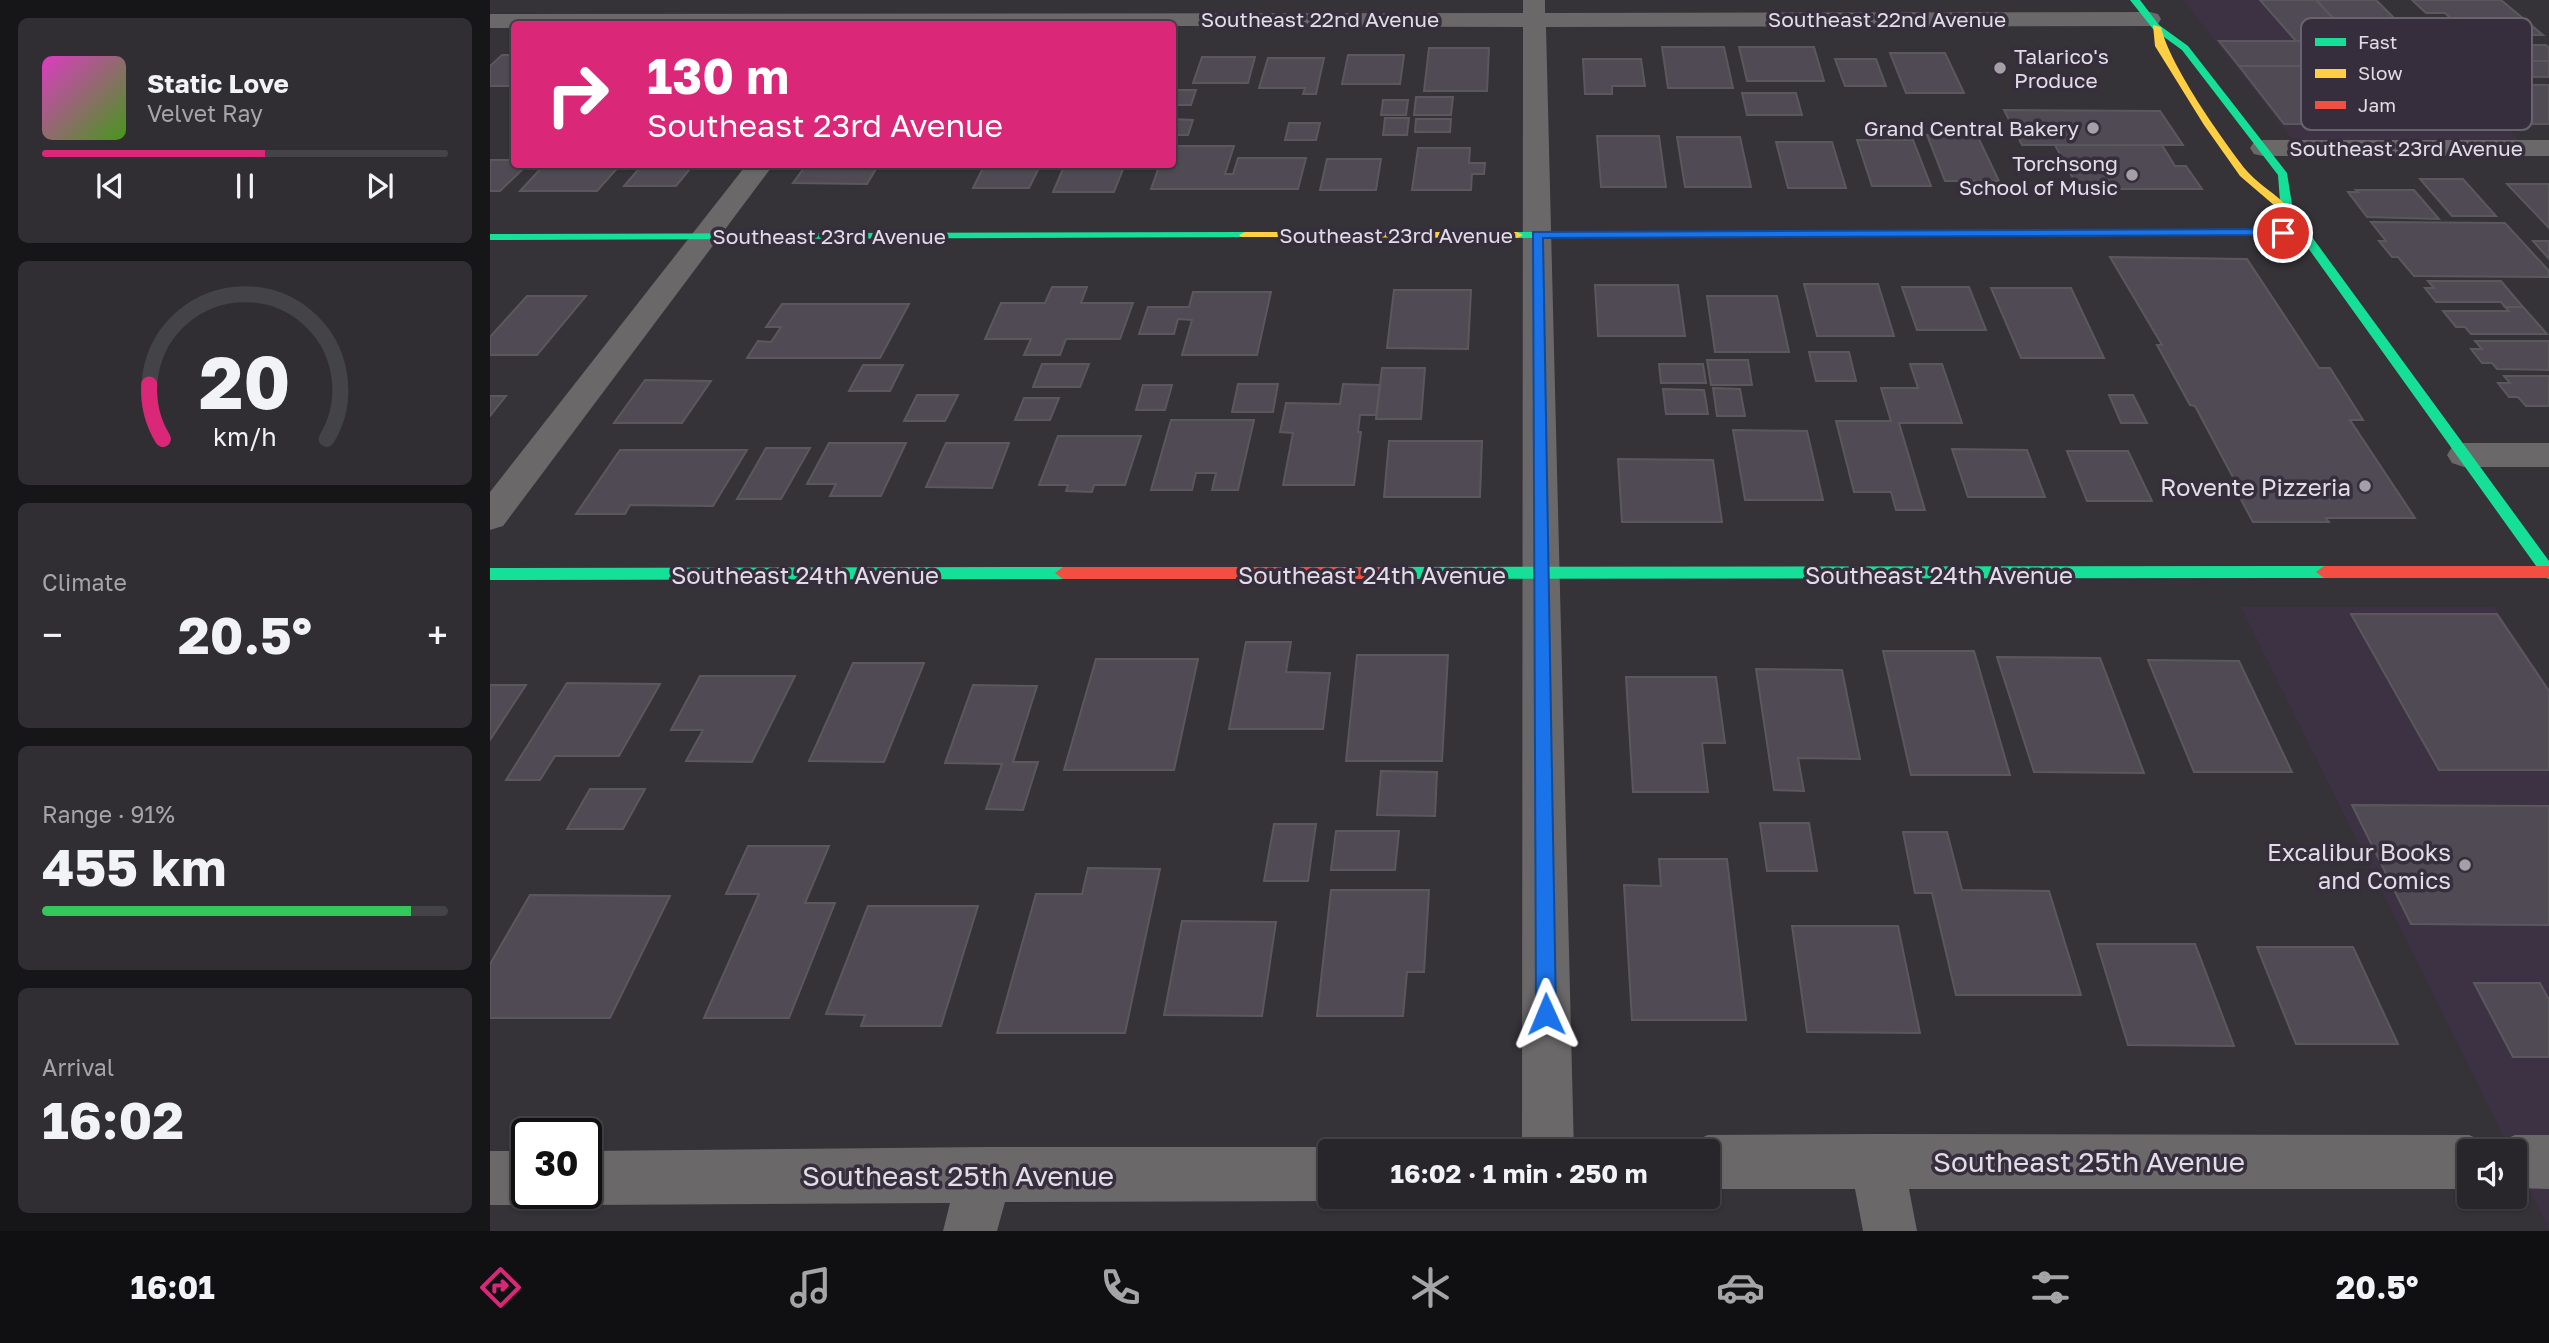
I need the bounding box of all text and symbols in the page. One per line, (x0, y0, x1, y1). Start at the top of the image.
street label: Southeast 22nd Avenue (1201, 6, 1439, 32)
street label: Southeast 22nd Avenue (1768, 6, 2006, 32)
legend (2301, 18, 2532, 130)
text: Fast (2358, 30, 2397, 53)
place label: Talarico's Produce (2014, 43, 2109, 93)
text: 130 m (647, 46, 789, 105)
icon: right (532, 49, 623, 140)
marker: Talarico's Produce (1992, 60, 2008, 76)
text: Slow (2358, 61, 2403, 84)
text: Static Love (147, 68, 289, 99)
text: Jam (2358, 93, 2396, 116)
text: Velvet Ray (147, 99, 263, 127)
text: Southeast 23rd Avenue (647, 106, 1003, 144)
place label: Grand Central Bakery (1864, 115, 2079, 141)
marker: Grand Central Bakery (2085, 120, 2101, 136)
street label: Southeast 23rd Avenue (2289, 135, 2523, 161)
place label: Torchsong School of Music (1959, 150, 2118, 200)
icon: previous (91, 167, 129, 205)
icon: pause (226, 167, 264, 205)
icon: next (361, 167, 399, 205)
marker: Torchsong School of Music (2124, 167, 2140, 183)
pin (2253, 203, 2313, 263)
icon: arrive (2264, 214, 2302, 252)
street label: Southeast 23rd Avenue (1279, 222, 1513, 248)
street label: Southeast 23rd Avenue (712, 223, 946, 249)
text: 20 (199, 338, 291, 425)
text: km/h (213, 421, 277, 452)
place label: Rovente Pizzeria (2160, 472, 2351, 501)
marker: Rovente Pizzeria (2357, 478, 2373, 494)
street label: Southeast 24th Avenue (671, 560, 939, 589)
street label: Southeast 24th Avenue (1238, 560, 1506, 589)
street label: Southeast 24th Avenue (1805, 560, 2073, 589)
text: Climate (42, 568, 127, 596)
text: 20.5° (178, 603, 312, 665)
text: − (42, 612, 63, 657)
text: + (427, 612, 448, 657)
text: Range · 91% (42, 800, 175, 828)
text: 455 km (42, 835, 227, 897)
place label: Excalibur Books and Comics (2267, 837, 2451, 894)
marker: Excalibur Books and Comics (2457, 857, 2473, 873)
position arrow (1509, 977, 1583, 1051)
text: Arrival (42, 1053, 114, 1081)
text: 16:02 (42, 1088, 184, 1150)
speed limit sign: 30 (511, 1118, 602, 1209)
map controls (2457, 1139, 2527, 1209)
button: sound (2457, 1139, 2527, 1209)
street label: Southeast 25th Avenue (1933, 1145, 2245, 1178)
text: 16:02 · 1 min · 250 m (1391, 1158, 1647, 1189)
street label: Southeast 25th Avenue (802, 1159, 1114, 1192)
icon: directions (476, 1263, 525, 1312)
icon: music (786, 1263, 835, 1312)
icon: phone (1096, 1263, 1145, 1312)
icon: climate (1406, 1263, 1455, 1312)
icon: car (1716, 1263, 1765, 1312)
icon: filters (2026, 1263, 2075, 1312)
text: 16:01 (131, 1268, 215, 1306)
text: 20.5° (2336, 1268, 2418, 1306)

